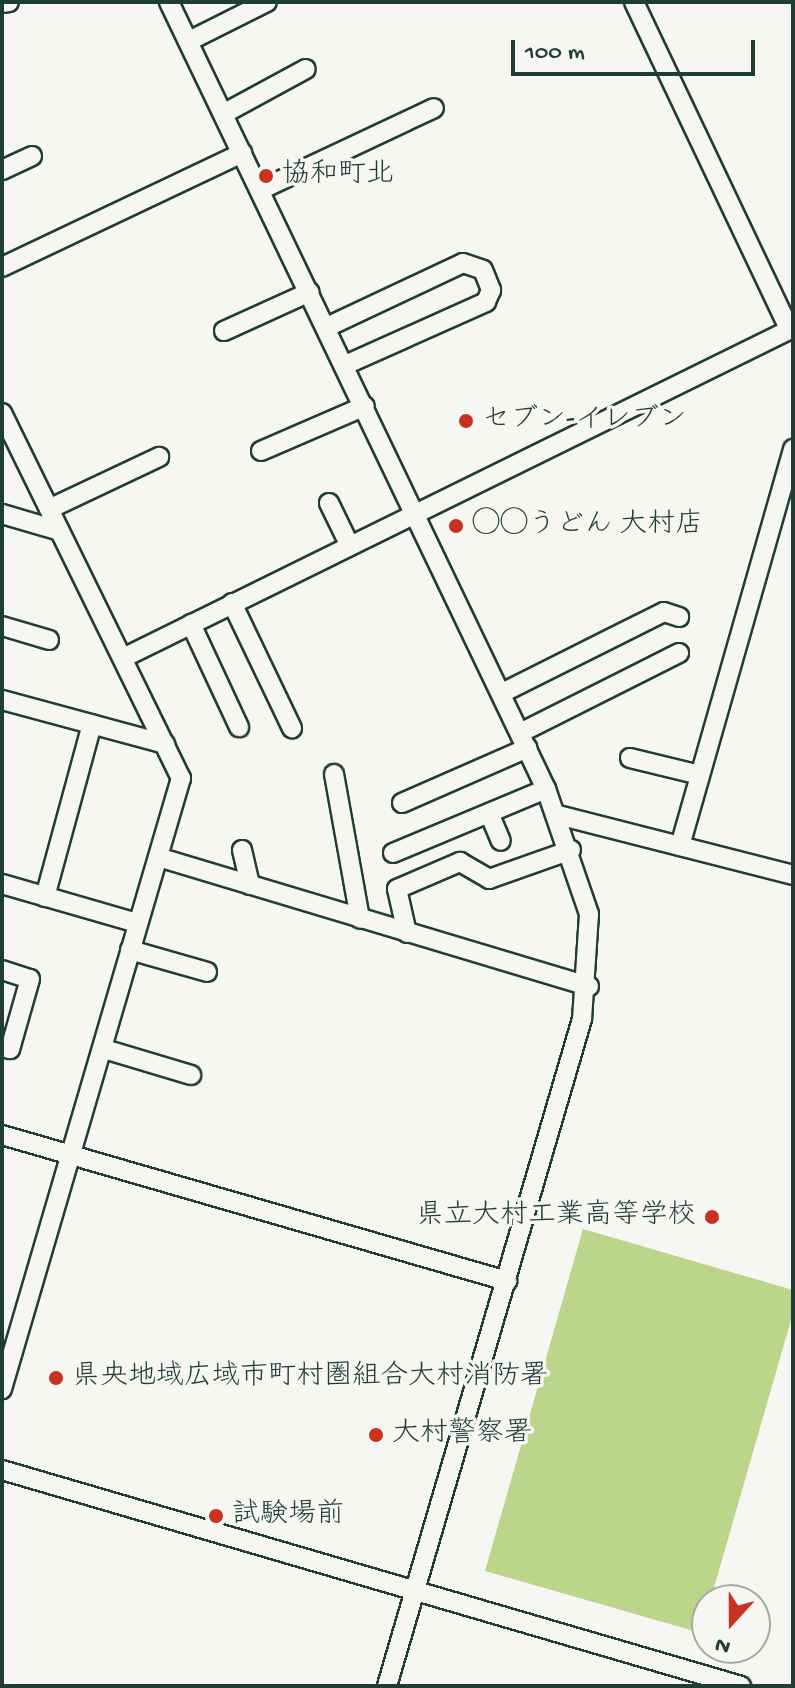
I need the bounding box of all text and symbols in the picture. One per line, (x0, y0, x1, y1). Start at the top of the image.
scale bar (515, 24, 759, 74)
text: 100 m (525, 39, 585, 68)
place label: 協和町北 (282, 159, 394, 193)
marker: 協和町北 (257, 167, 275, 185)
place label: セブン-イレブン (482, 404, 687, 438)
marker: セブン-イレブン (457, 412, 475, 430)
place label: ◯◯うどん 大村店 (472, 509, 703, 543)
marker: ◯◯うどん 大村店 (447, 517, 465, 535)
place label: 県立大村工業高等学校 (416, 1200, 696, 1234)
marker: 県立大村工業高等学校 (703, 1208, 721, 1226)
place label: 県央地域広域市町村圏組合大村消防署 (72, 1361, 548, 1395)
marker: 県央地域広域市町村圏組合大村消防署 (47, 1369, 65, 1387)
place label: 大村警察署 (392, 1418, 532, 1452)
marker: 大村警察署 (367, 1426, 385, 1444)
place label: 試験場前 (232, 1499, 344, 1533)
marker: 試験場前 (207, 1507, 225, 1525)
north arrow (691, 1584, 771, 1664)
text: N (712, 1630, 734, 1659)

